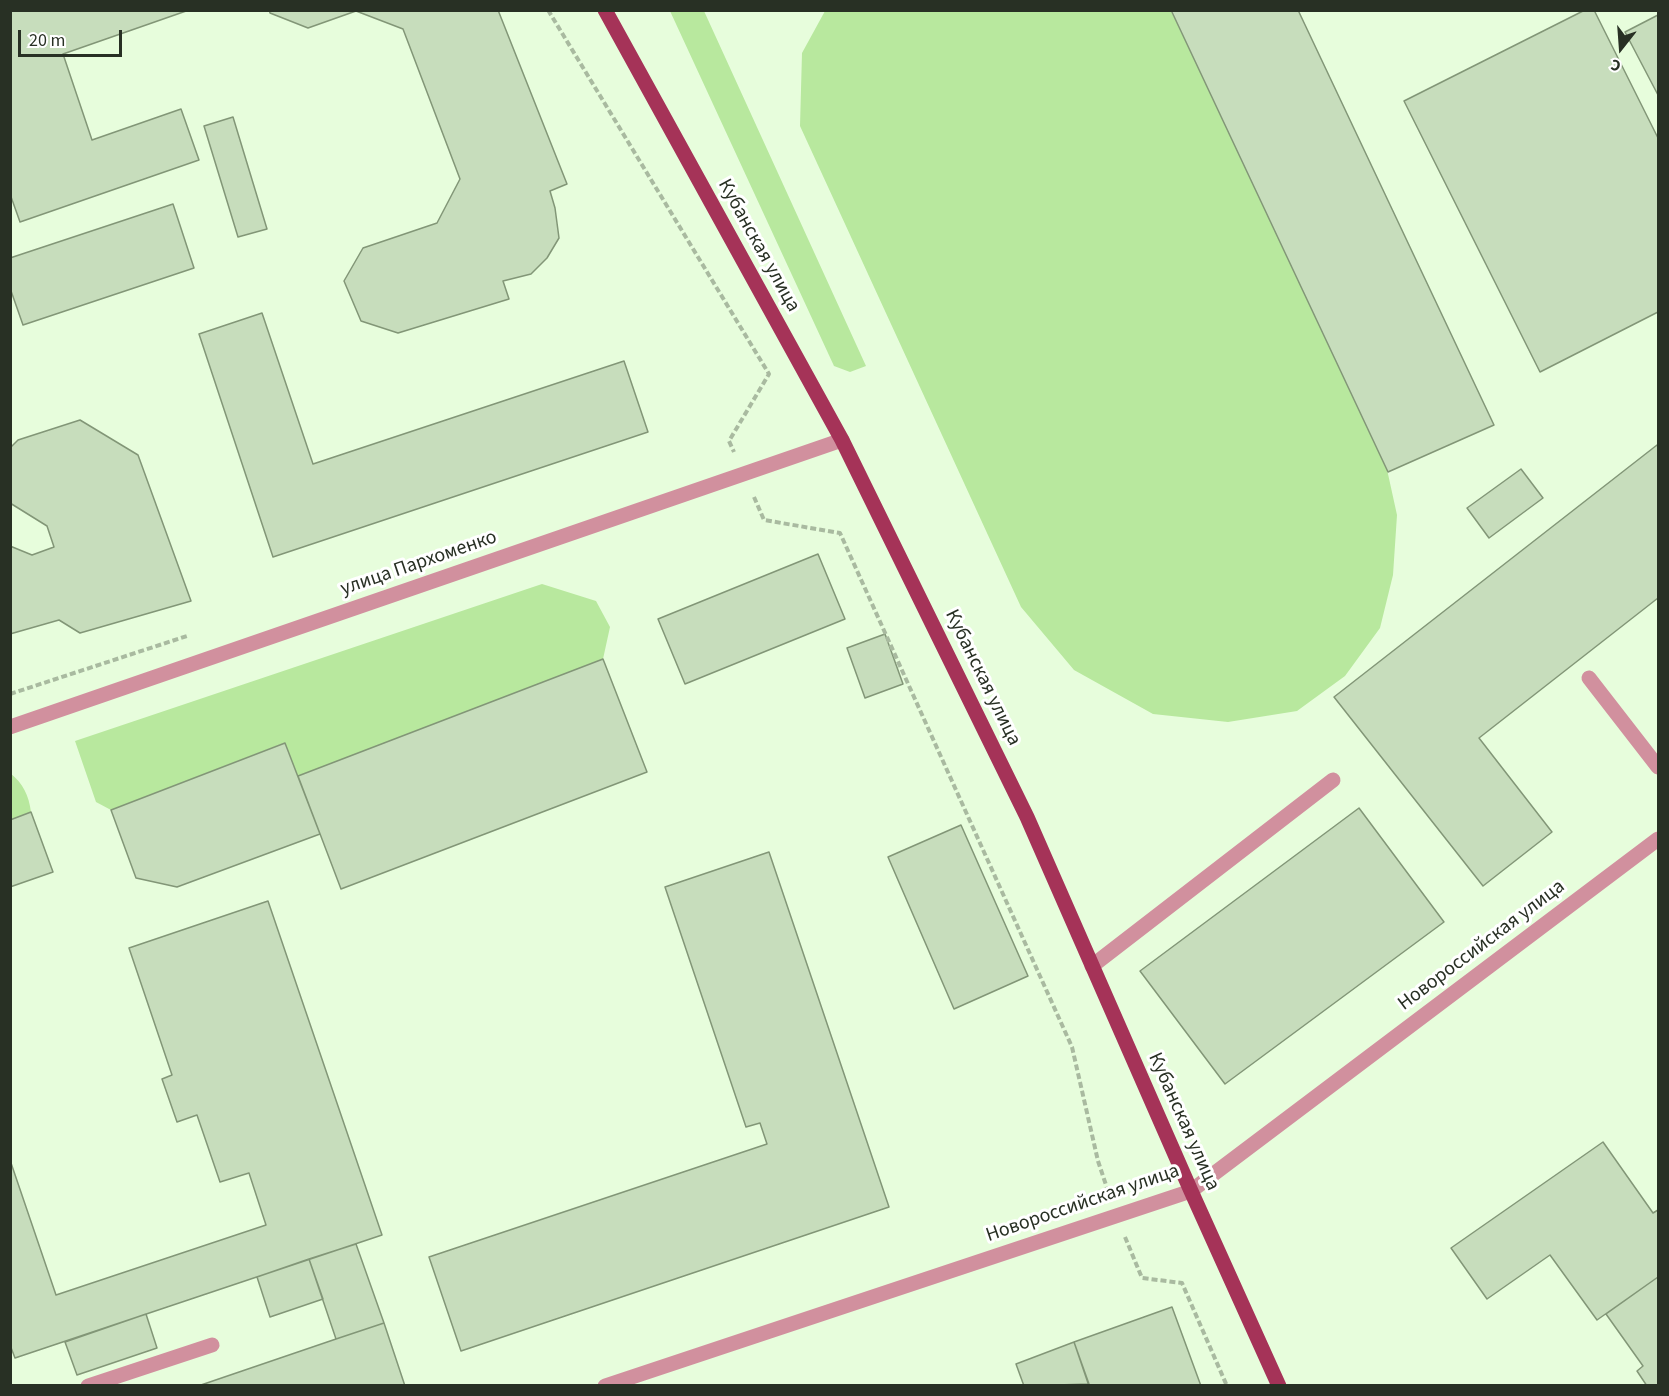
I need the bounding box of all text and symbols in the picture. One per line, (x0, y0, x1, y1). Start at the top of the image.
scale bar (21, 18, 124, 56)
north arrow (1591, 18, 1651, 78)
text: 20 m (29, 28, 65, 53)
text: С (1608, 53, 1623, 77)
street label: Кубанская улица (712, 175, 804, 317)
street label: улица Пархоменко (338, 526, 500, 602)
street label: Кубанская улица (939, 606, 1025, 750)
street label: Новороссийская улица (1394, 875, 1570, 1017)
street label: Кубанская улица (1142, 1049, 1224, 1195)
street label: Новороссийская улица (983, 1160, 1183, 1248)

